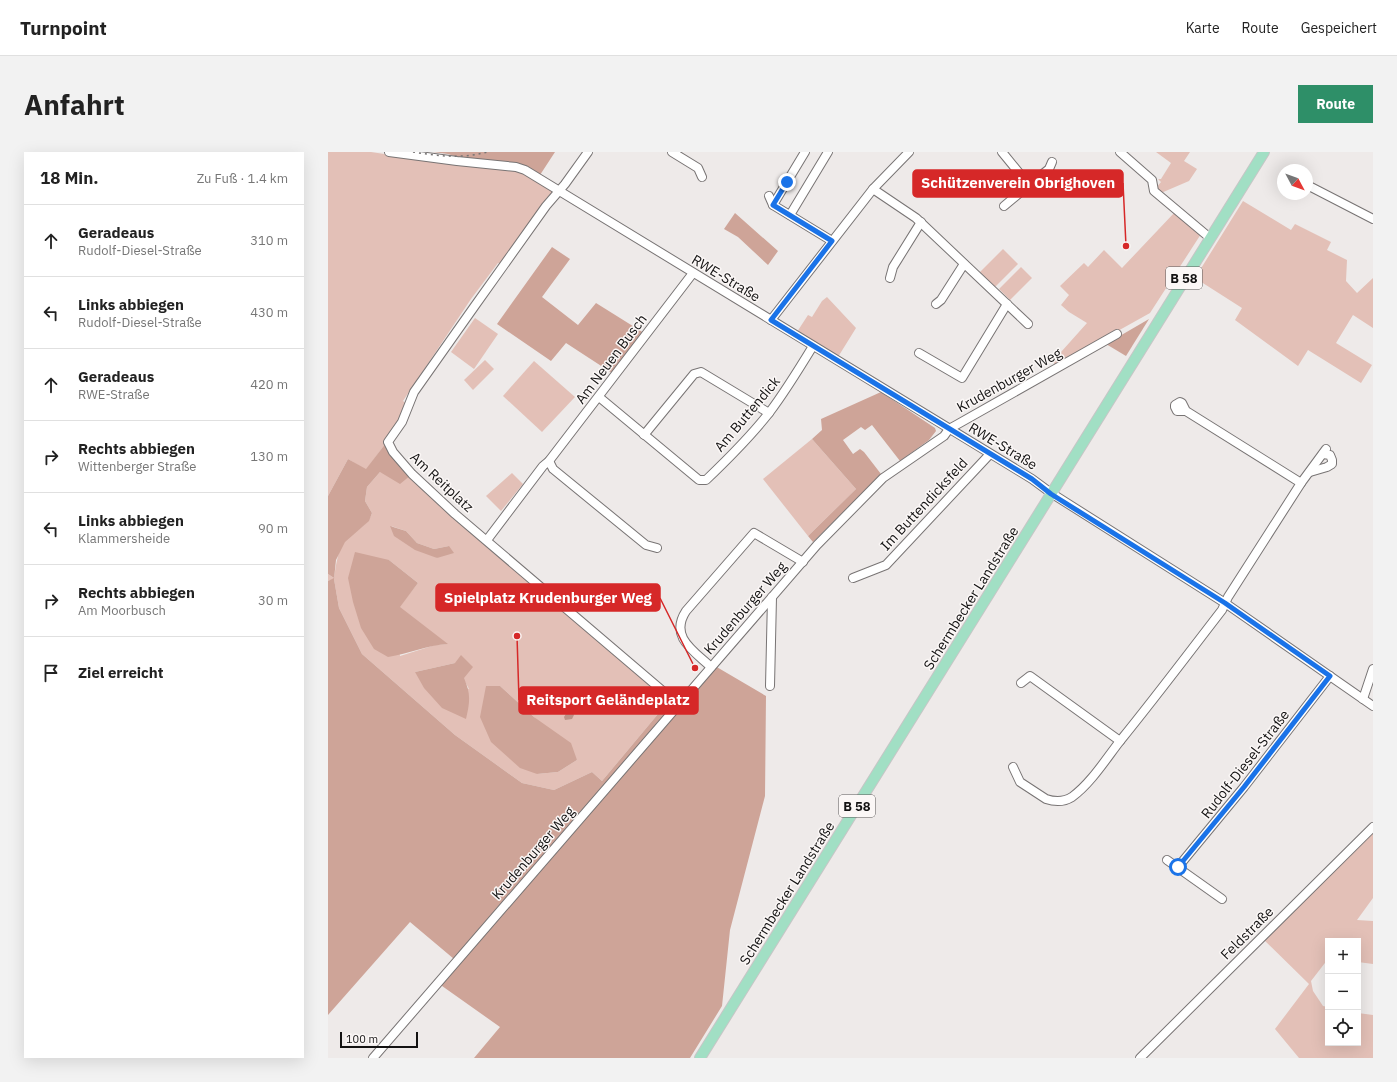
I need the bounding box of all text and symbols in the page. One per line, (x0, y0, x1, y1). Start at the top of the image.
text: Turnpoint (20, 16, 107, 40)
text: Karte (1186, 19, 1220, 37)
text: Route (1242, 19, 1279, 37)
text: Gespeichert (1301, 19, 1377, 37)
button: Route (1298, 85, 1373, 123)
text: Anfahrt (24, 86, 125, 123)
north arrow (1277, 164, 1313, 200)
text: 18 Min. (40, 167, 99, 189)
text: Zu Fuß · 1.4 km (197, 170, 288, 187)
callout: Schützenverein Obrighoven (913, 170, 1123, 197)
route end (778, 173, 796, 191)
text: Schützenverein Obrighoven (921, 173, 1115, 192)
text: Geradeaus (78, 223, 154, 242)
icon: ahead (40, 230, 62, 252)
text: 310 m (250, 232, 288, 249)
text: Rudolf-Diesel-Straße (78, 242, 202, 259)
street label: RWE-Straße (688, 250, 764, 306)
road number: B 58 (1166, 267, 1202, 289)
text: Links abbiegen (78, 295, 184, 314)
icon: left (40, 302, 62, 324)
text: 430 m (250, 304, 288, 321)
street label: Am Neuen Busch (571, 311, 651, 407)
text: Rudolf-Diesel-Straße (78, 314, 202, 331)
street label: Krudenburger Weg (953, 343, 1065, 416)
text: Geradeaus (78, 367, 154, 386)
street label: Am Buttendick (710, 372, 784, 455)
icon: ahead (40, 374, 62, 396)
text: 420 m (250, 376, 288, 393)
text: RWE-Straße (78, 386, 150, 403)
street label: RWE-Straße (965, 418, 1041, 474)
text: Rechts abbiegen (78, 439, 195, 458)
icon: right (40, 446, 62, 468)
text: 130 m (250, 448, 288, 465)
street label: Am Reitplatz (407, 448, 478, 516)
street label: Im Buttendicksfeld (876, 454, 972, 554)
text: Wittenberger Straße (78, 458, 196, 475)
text: Links abbiegen (78, 511, 184, 530)
icon: left (40, 518, 62, 540)
text: 90 m (258, 520, 288, 537)
street label: Schermbecker Landstraße (919, 523, 1023, 673)
text: Klammersheide (78, 530, 170, 547)
street label: Krudenburger Weg (700, 557, 791, 658)
text: Rechts abbiegen (78, 583, 195, 602)
callout: Spielplatz Krudenburger Weg (436, 584, 660, 611)
text: Spielplatz Krudenburger Weg (444, 588, 653, 607)
icon: right (40, 590, 62, 612)
text: 30 m (258, 592, 288, 609)
text: Am Moorbusch (78, 602, 166, 619)
icon: arrive (40, 662, 62, 684)
text: Ziel erreicht (78, 663, 164, 682)
callout: Reitsport Geländeplatz (519, 687, 698, 714)
text: Reitsport Geländeplatz (526, 690, 690, 709)
street label: Rudolf-Diesel-Straße (1197, 706, 1293, 822)
road number: B 58 (839, 795, 875, 817)
street label: Krudenburger Weg (488, 802, 579, 903)
street label: Schermbecker Landstraße (735, 818, 839, 968)
route start (1169, 858, 1187, 876)
street label: Feldstraße (1217, 902, 1278, 963)
map controls (1325, 938, 1361, 1046)
button: + (1325, 938, 1361, 974)
button: − (1325, 974, 1361, 1010)
button: locate (1325, 1010, 1361, 1046)
scale bar (340, 1030, 418, 1049)
text: 100 m (346, 1032, 378, 1046)

